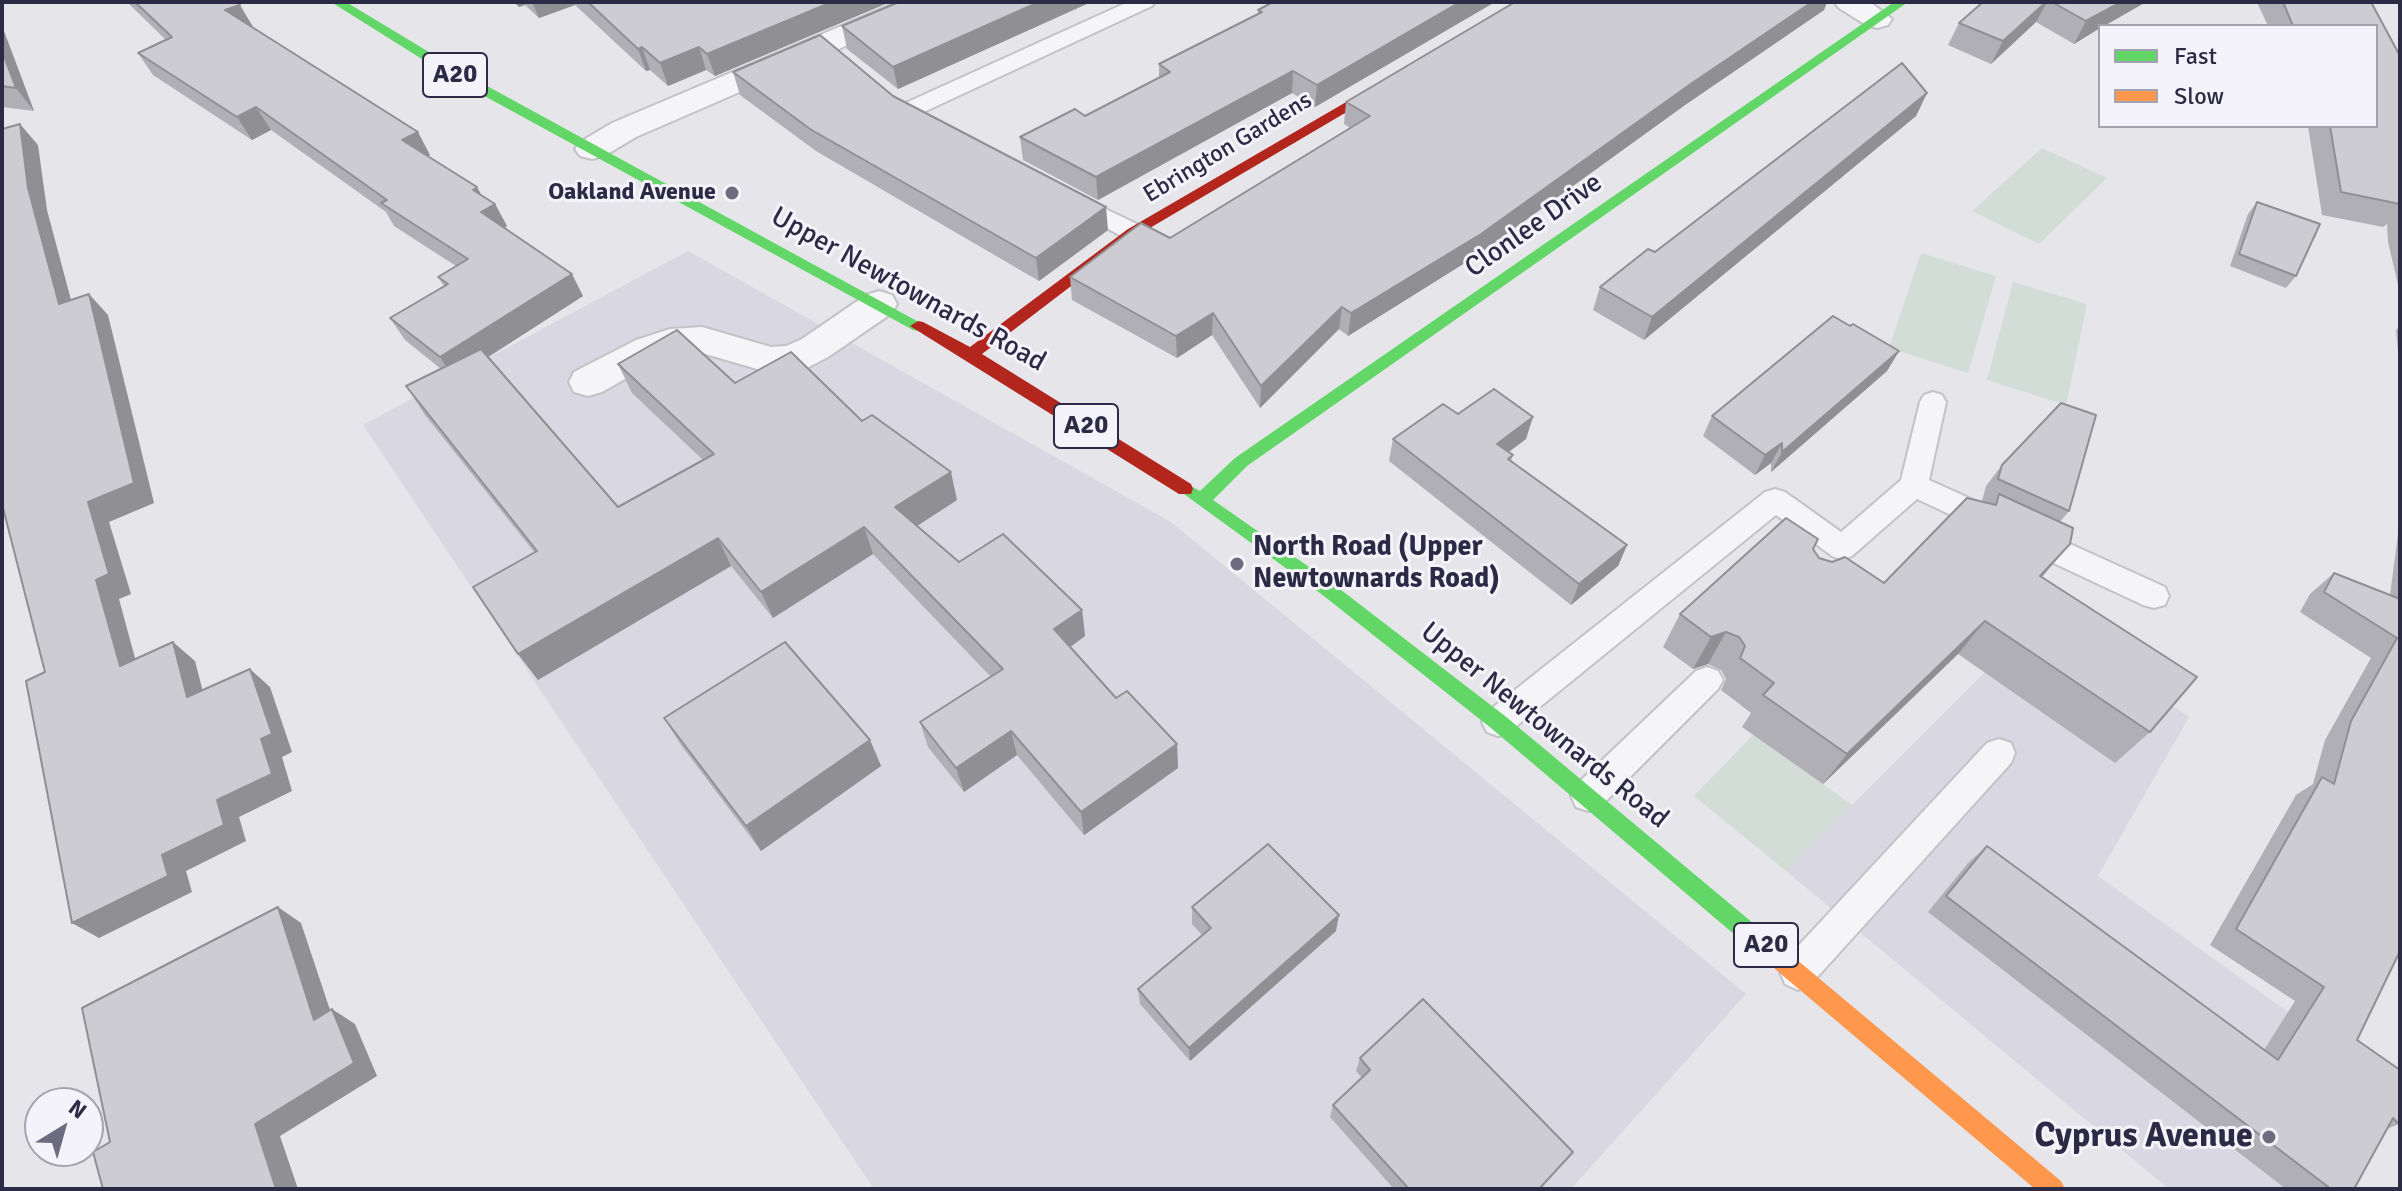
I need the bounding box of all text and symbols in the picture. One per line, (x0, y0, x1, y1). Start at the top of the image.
legend (2098, 24, 2378, 128)
text: Fast (2174, 41, 2217, 71)
road number: A20 (423, 53, 487, 97)
text: Slow (2174, 81, 2224, 111)
street label: Ebrington Gardens (1139, 86, 1317, 210)
street label: Clonlee Drive (1459, 167, 1609, 285)
place label: Oakland Avenue (548, 179, 716, 207)
marker: Oakland Avenue (723, 184, 741, 202)
street label: Upper Newtownards Road (765, 200, 1051, 380)
road number: A20 (1054, 404, 1118, 448)
place label: North Road (Upper Newtownards Road) (1253, 531, 1500, 597)
marker: North Road (Upper Newtownards Road) (1228, 555, 1246, 573)
street label: Upper Newtownards Road (1413, 616, 1675, 836)
road number: A20 (1734, 923, 1798, 967)
north arrow (24, 1087, 104, 1167)
text: N (63, 1094, 92, 1124)
place label: Cyprus Avenue (2034, 1117, 2253, 1157)
marker: Cyprus Avenue (2260, 1128, 2278, 1146)

